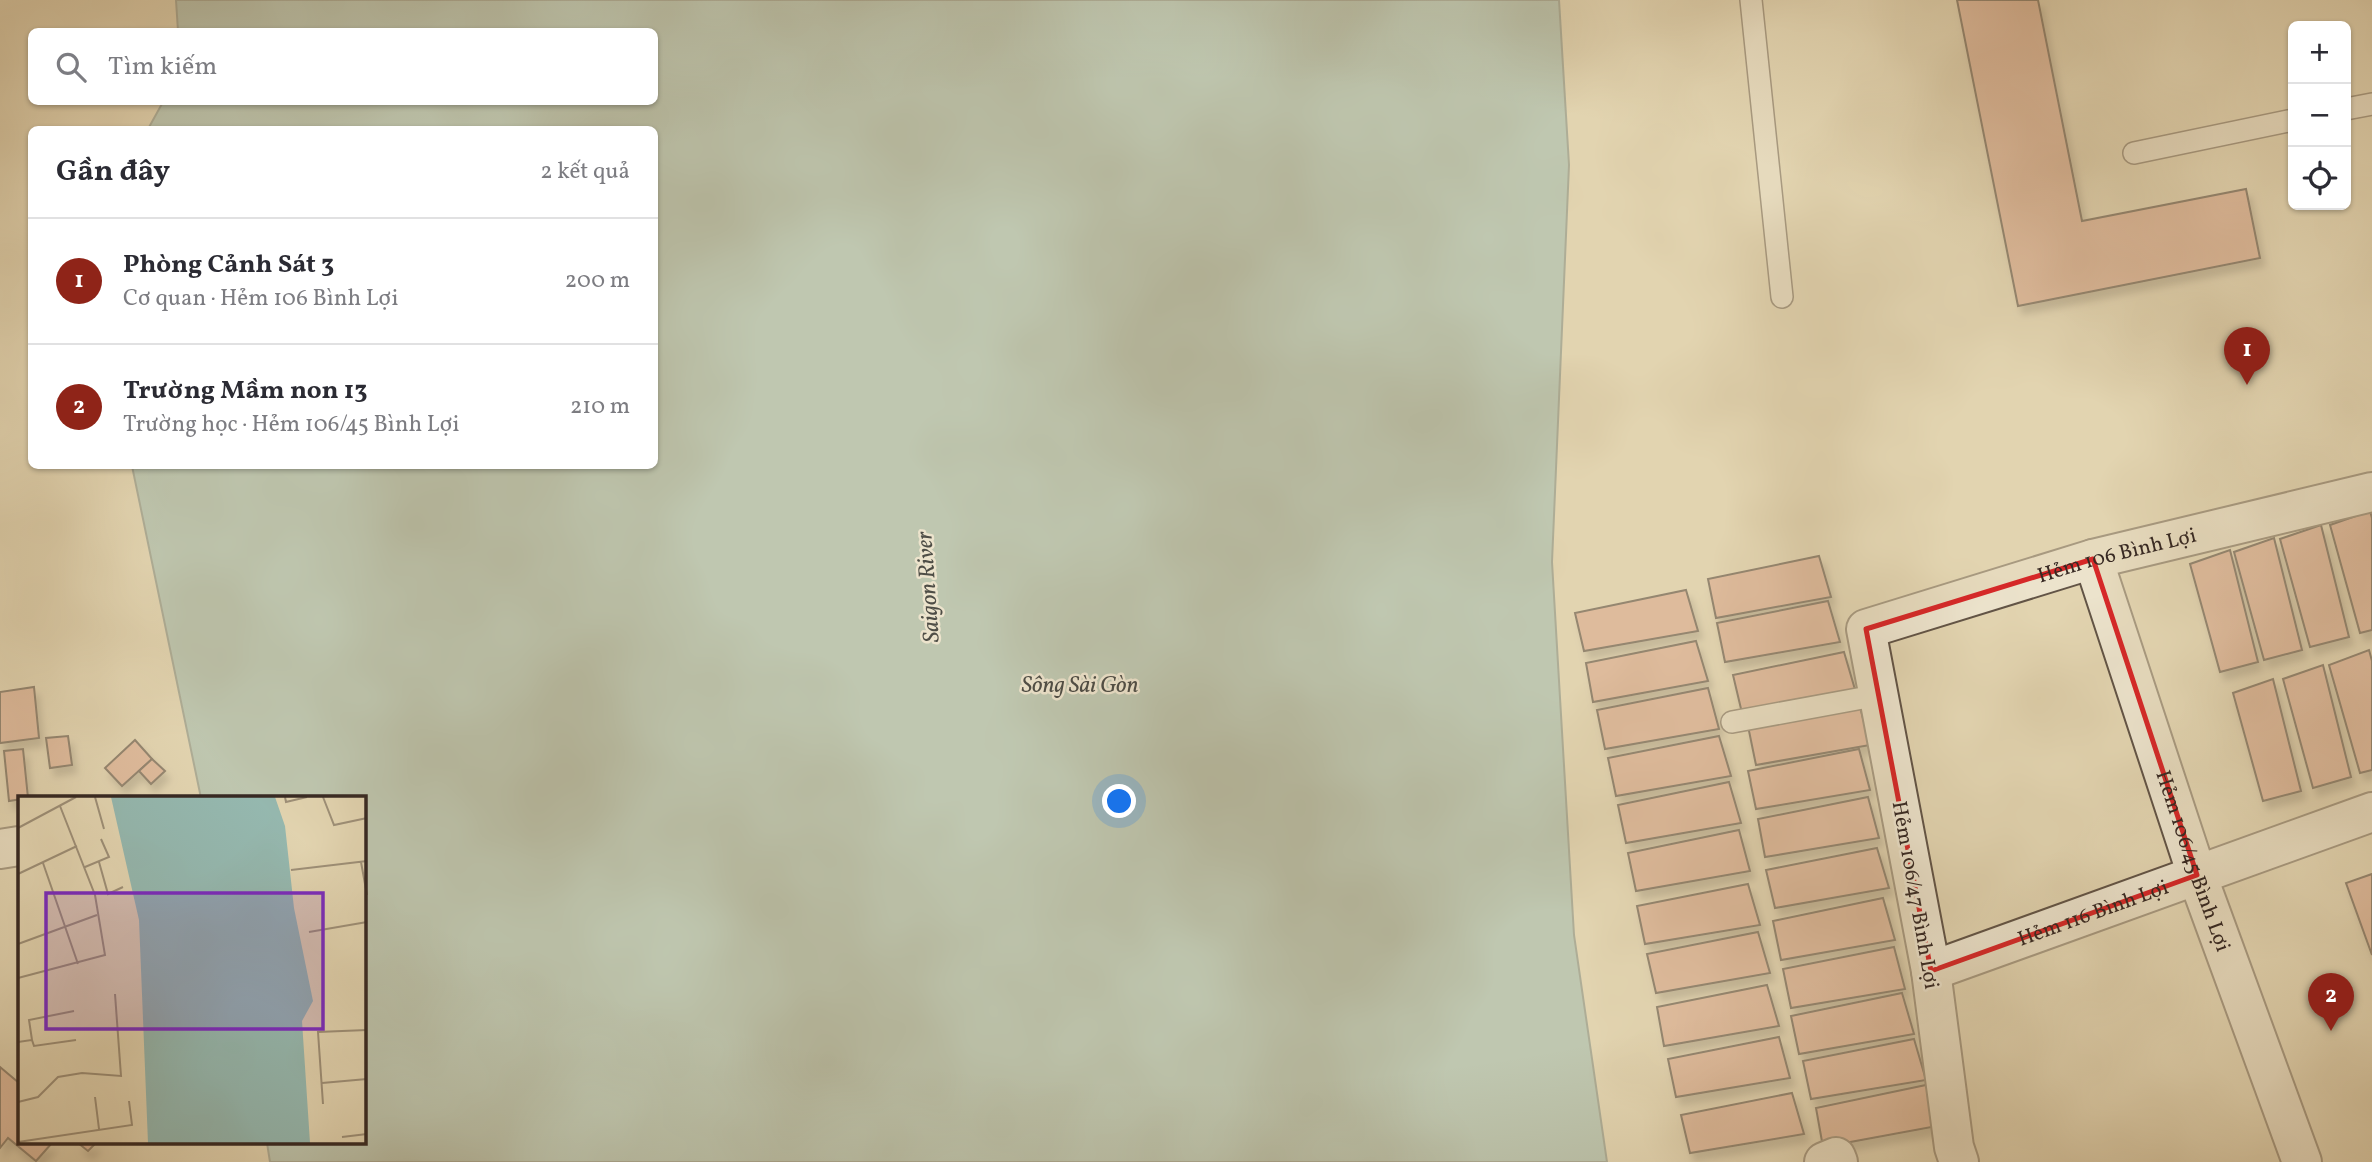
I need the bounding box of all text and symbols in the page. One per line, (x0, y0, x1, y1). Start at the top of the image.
map controls (2288, 21, 2351, 210)
button: + (2288, 21, 2351, 84)
search box (28, 28, 658, 105)
icon: search (52, 48, 90, 86)
text: Tìm kiếm (108, 49, 217, 85)
button: − (2288, 84, 2351, 147)
button: locate (2288, 147, 2351, 210)
text: Gần đây (56, 151, 170, 193)
text: 2 kết quả (540, 156, 630, 188)
text: Phòng Cảnh Sát 3 (123, 247, 334, 283)
text: 1 (74, 265, 84, 297)
text: 200 m (565, 265, 630, 297)
text: Cơ quan · Hẻm 106 Bình Lợi (123, 283, 398, 315)
pin: 1 (2224, 327, 2270, 385)
text: Trường Mầm non 13 (123, 373, 367, 409)
text: 2 (73, 391, 85, 423)
text: 210 m (570, 391, 630, 423)
text: Trường học · Hẻm 106/45 Bình Lợi (123, 409, 460, 441)
street label: Hẻm 106 Bình Lợi (2034, 522, 2199, 591)
water label: Saigon River (909, 530, 949, 644)
water label: Sông Sài Gòn (1022, 670, 1139, 702)
street label: Hẻm 106/45 Bình Lợi (2148, 767, 2237, 956)
your location (1102, 784, 1136, 818)
inset map (18, 796, 366, 1144)
street label: Hẻm 106/47 Bình Lợi (1884, 799, 1945, 992)
street label: Hẻm 116 Bình Lợi (2014, 874, 2173, 955)
pin: 2 (2308, 973, 2354, 1031)

